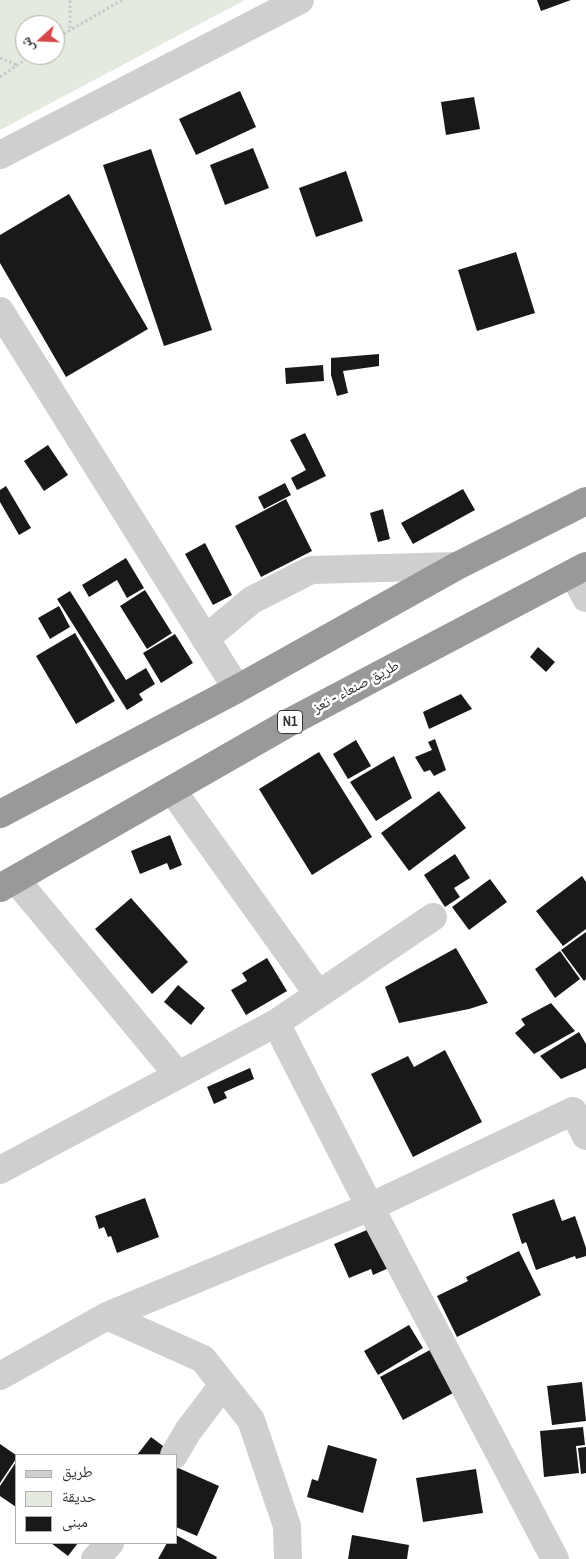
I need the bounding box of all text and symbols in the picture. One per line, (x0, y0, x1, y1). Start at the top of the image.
north arrow (15, 15, 65, 65)
text: ش (16, 35, 38, 55)
street label: طريق صنعاء - تعز (310, 657, 402, 717)
road number: N1 (278, 710, 302, 734)
legend (15, 1454, 178, 1544)
text: طريق (62, 1461, 93, 1482)
text: حديقة (62, 1486, 96, 1507)
text: مبنى (62, 1511, 88, 1532)

